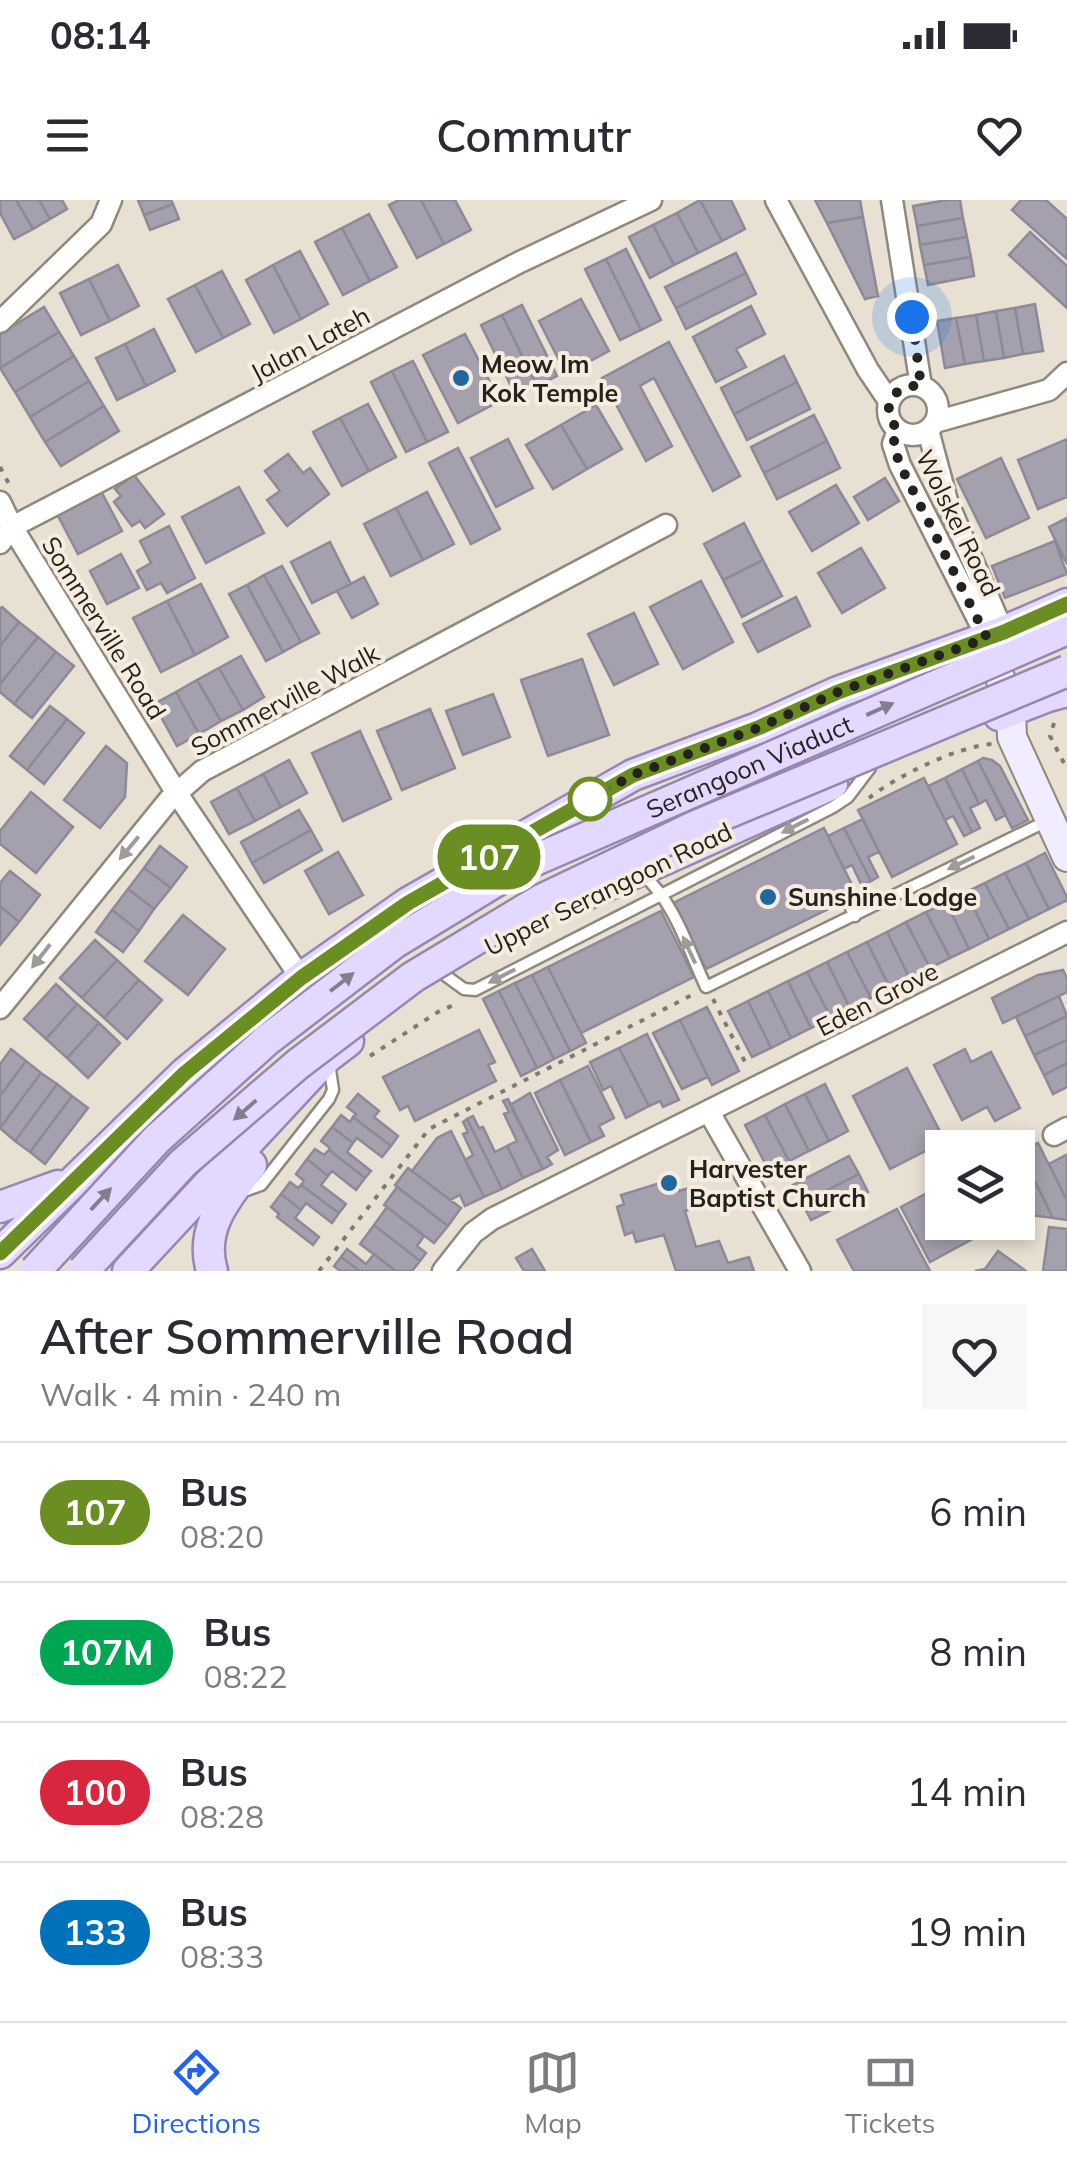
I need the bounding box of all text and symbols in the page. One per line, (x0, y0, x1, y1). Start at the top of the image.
text: 08:14 (50, 11, 151, 59)
text: Commutr (436, 107, 631, 163)
icon: menu (40, 108, 95, 163)
icon: heart (972, 108, 1027, 163)
your location (887, 292, 937, 342)
street label: Jalan Lateh (245, 299, 375, 388)
place label: Meow Im Kok Temple (481, 348, 618, 408)
marker: Meow Im Kok Temple (450, 367, 472, 389)
street label: Wolskel Road (910, 445, 1007, 601)
street label: Sommerville Road (36, 531, 173, 725)
street label: Sommerville Walk (185, 636, 385, 762)
one-way arrow (865, 701, 895, 717)
street label: Serangoon Viaduct (641, 708, 857, 825)
unlabelled marker (569, 778, 611, 820)
street label: Upper Serangoon Road (479, 815, 737, 962)
one-way arrow (780, 818, 809, 835)
line badge: 107 (432, 824, 546, 890)
text: 107 (457, 835, 521, 879)
one-way arrow (118, 836, 140, 861)
one-way arrow (947, 855, 976, 872)
place label: Sunshine Lodge (788, 881, 977, 912)
marker: Sunshine Lodge (757, 886, 779, 908)
one-way arrow (680, 935, 697, 964)
one-way arrow (31, 944, 52, 969)
street label: Eden Grove (811, 955, 943, 1042)
one-way arrow (488, 967, 517, 984)
one-way arrow (329, 973, 355, 993)
one-way arrow (233, 1098, 258, 1120)
map controls (925, 1130, 1035, 1240)
button: layers (925, 1130, 1035, 1240)
place label: Harvester Baptist Church (689, 1153, 866, 1213)
marker: Harvester Baptist Church (658, 1172, 680, 1194)
one-way arrow (89, 1187, 112, 1211)
button: heart (922, 1304, 1027, 1409)
text: After Sommerville Road (40, 1306, 574, 1366)
text: Walk · 4 min · 240 m (40, 1374, 341, 1414)
text: Bus (180, 1468, 248, 1516)
text: 6 min (930, 1488, 1027, 1536)
text: 107 (63, 1490, 127, 1534)
text: 08:20 (180, 1516, 264, 1556)
text: Bus (203, 1608, 271, 1656)
text: 8 min (930, 1628, 1027, 1676)
text: 107M (60, 1630, 153, 1674)
text: 08:22 (203, 1656, 288, 1696)
text: Bus (180, 1748, 248, 1796)
text: 14 min (907, 1768, 1027, 1816)
text: 100 (63, 1770, 127, 1814)
text: 08:28 (180, 1796, 264, 1836)
text: Bus (180, 1888, 248, 1936)
text: 19 min (907, 1908, 1027, 1956)
text: 133 (63, 1910, 127, 1954)
text: 08:33 (180, 1936, 264, 1976)
tab: Directions (132, 2045, 261, 2140)
tab: Map (524, 2045, 582, 2140)
tab: Tickets (845, 2045, 935, 2140)

